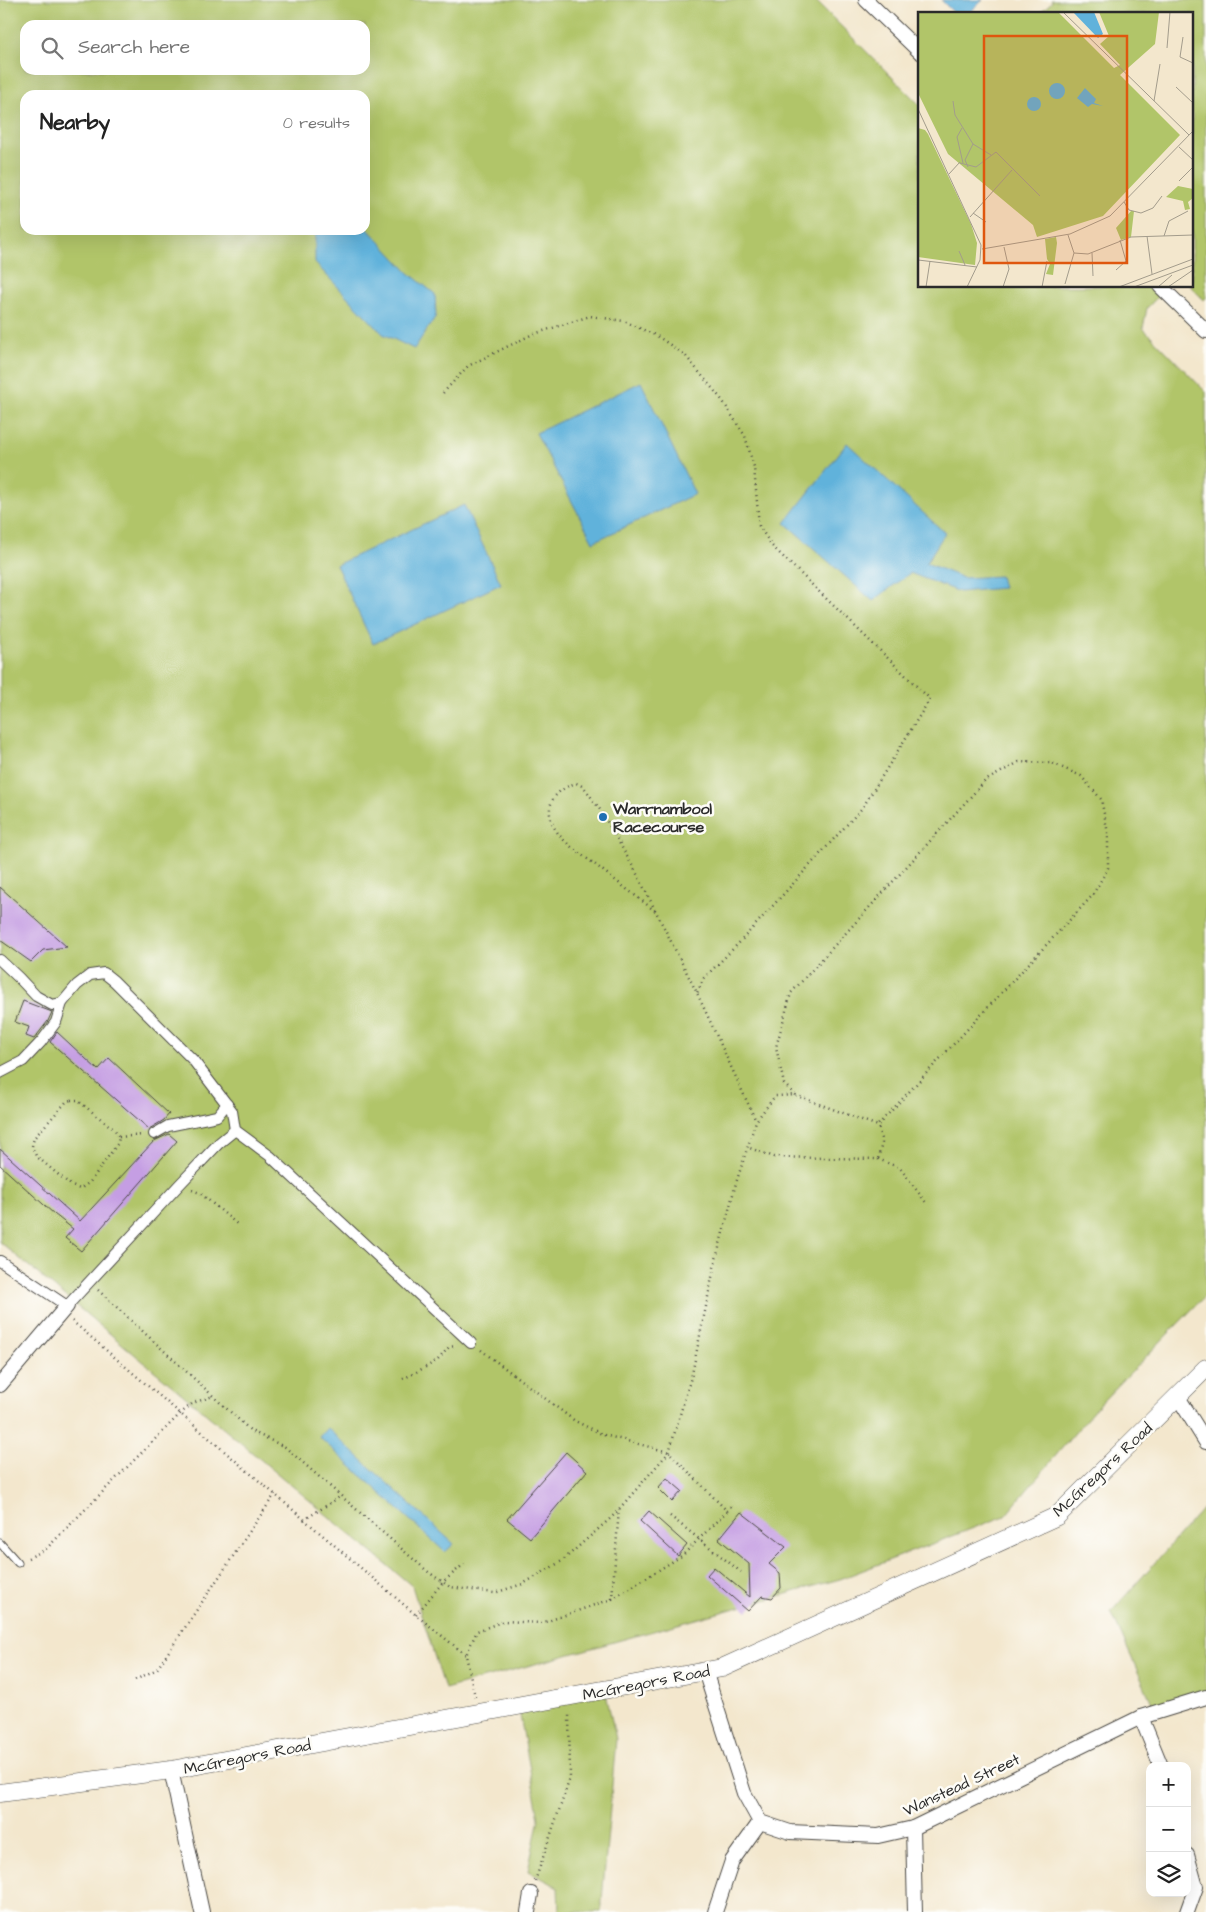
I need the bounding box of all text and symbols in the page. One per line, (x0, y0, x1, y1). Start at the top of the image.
inset map (918, 12, 1194, 288)
search box (20, 20, 370, 75)
icon: search (38, 34, 66, 62)
text: Search here (78, 34, 190, 61)
text: Nearby (40, 108, 110, 137)
text: 0 results (283, 112, 350, 134)
place label: Warrnambool Racecourse (612, 798, 712, 838)
marker: Warrnambool Racecourse (597, 811, 609, 823)
street label: McGregors Road (1048, 1418, 1158, 1523)
street label: McGregors Road (581, 1660, 712, 1707)
street label: McGregors Road (182, 1734, 313, 1781)
street label: Wanstead Street (899, 1748, 1024, 1822)
map controls (1146, 1762, 1191, 1897)
button: + (1146, 1762, 1191, 1807)
button: − (1146, 1807, 1191, 1852)
button: layers (1146, 1852, 1191, 1897)

